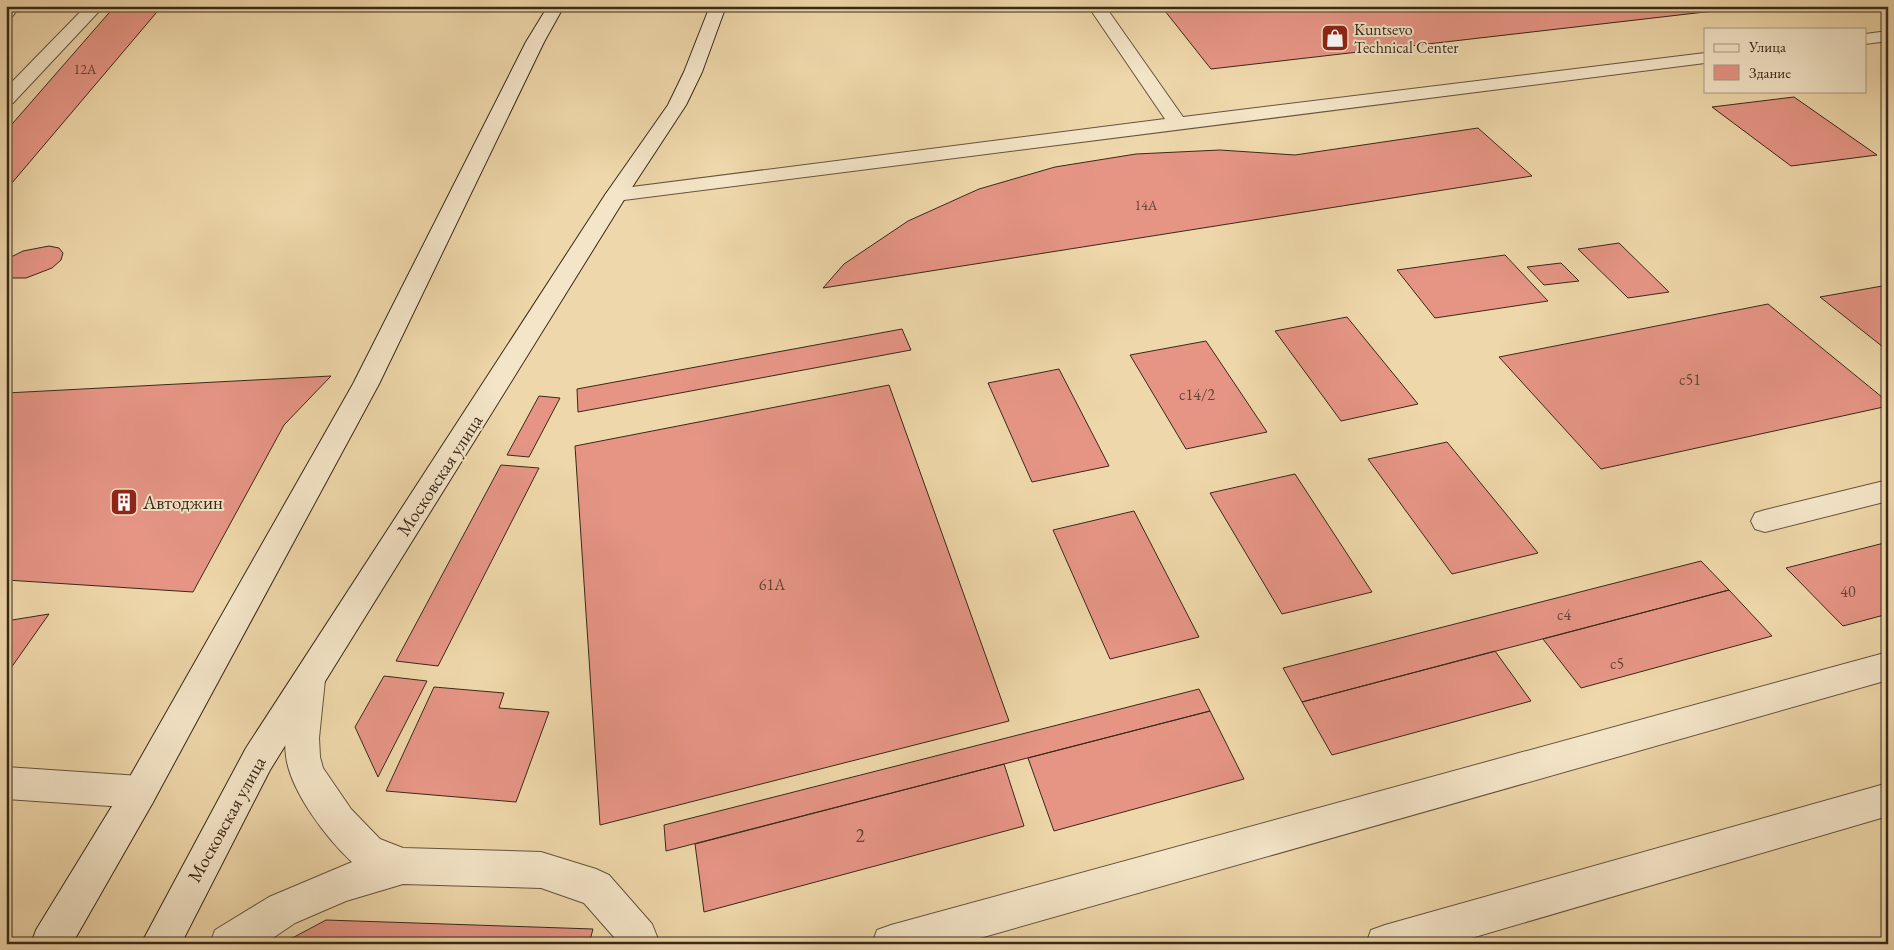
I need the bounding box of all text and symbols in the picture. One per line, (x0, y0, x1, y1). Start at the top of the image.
place label: Kuntsevo Technical Center (1354, 19, 1459, 58)
shop icon: Kuntsevo Technical Center (1320, 23, 1350, 53)
legend (1704, 28, 1866, 92)
text: Улица (1748, 37, 1786, 56)
house number: 12А (73, 60, 97, 78)
text: Здание (1749, 63, 1791, 82)
house number: 14А (1134, 196, 1158, 214)
house number: с51 (1679, 369, 1701, 390)
house number: с14/2 (1179, 384, 1215, 405)
street label: Московская улица (391, 409, 488, 541)
building icon: Автоджин (109, 487, 139, 517)
place label: Автоджин (142, 490, 223, 515)
house number: 61А (759, 574, 786, 595)
house number: 40 (1840, 581, 1856, 602)
house number: с4 (1557, 604, 1571, 625)
house number: с5 (1610, 653, 1624, 674)
street label: Московская улица (182, 751, 272, 887)
house number: 2 (855, 823, 865, 848)

